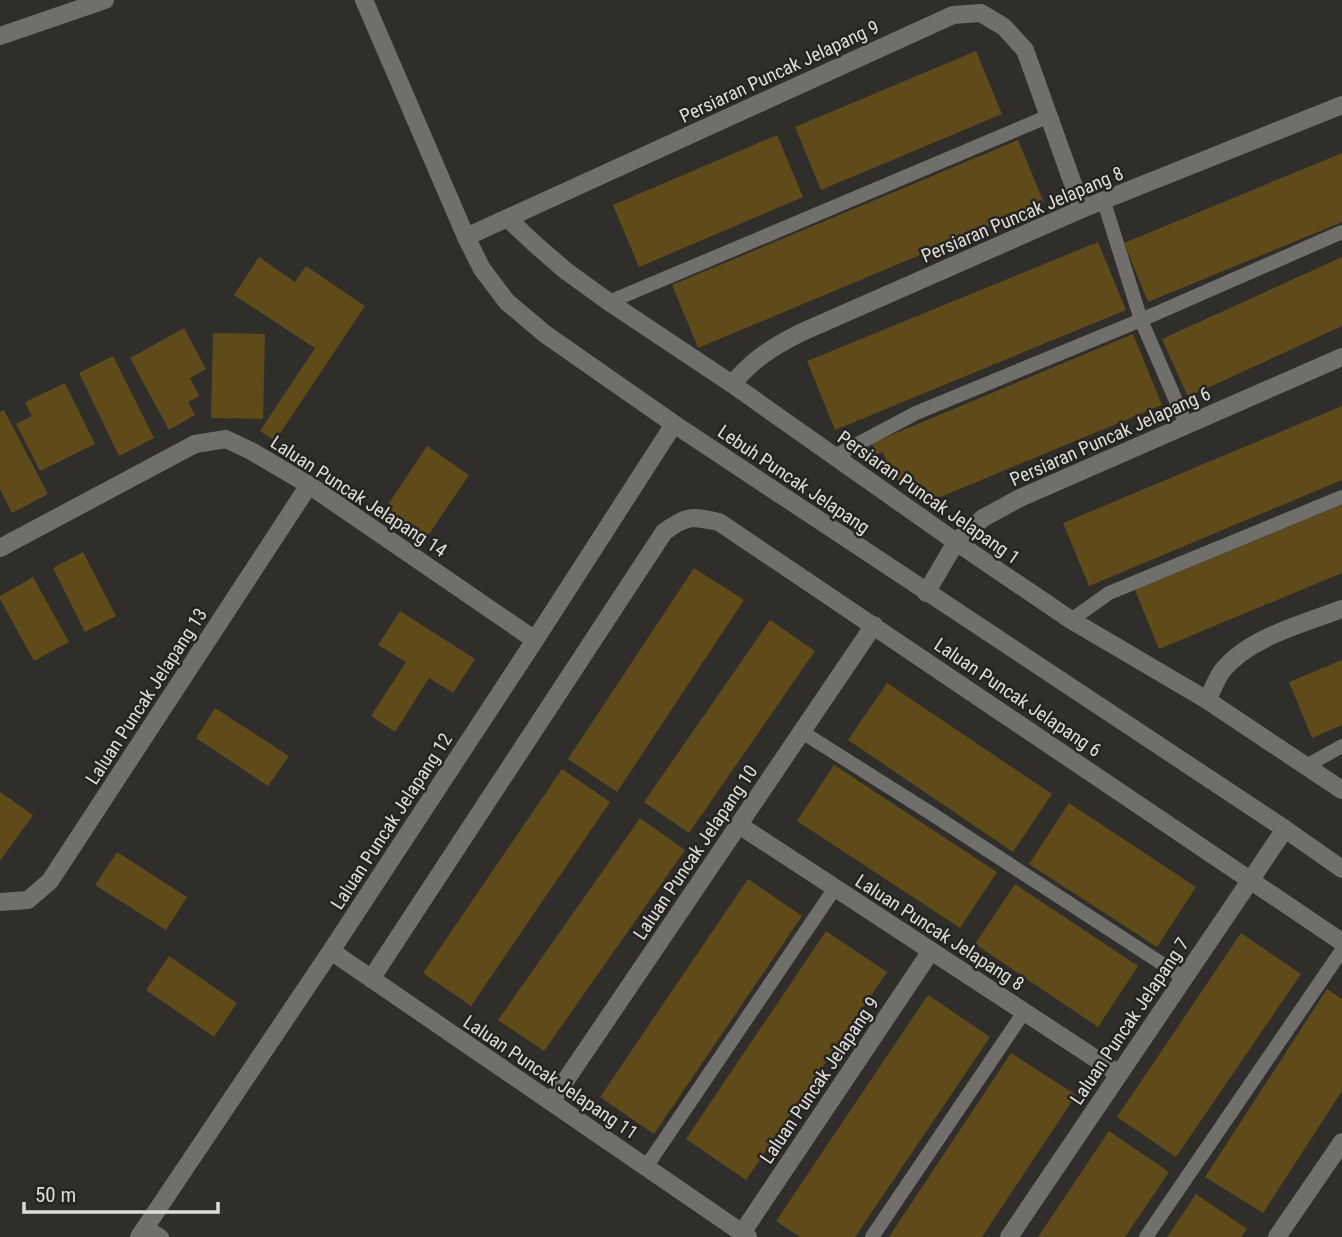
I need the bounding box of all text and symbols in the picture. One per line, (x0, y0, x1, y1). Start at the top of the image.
street label: Persiaran Puncak Jelapang 9 (676, 15, 883, 128)
street label: Persiaran Puncak Jelapang 8 (918, 161, 1127, 268)
street label: Persiaran Puncak Jelapang 6 (1006, 382, 1214, 491)
street label: Lebuh Puncak Jelapang (713, 420, 874, 539)
street label: Persiaran Puncak Jelapang 1 (833, 426, 1024, 569)
street label: Laluan Puncak Jelapang 14 (266, 431, 451, 562)
street label: Laluan Puncak Jelapang 13 (81, 604, 212, 789)
street label: Laluan Puncak Jelapang 6 (930, 633, 1106, 762)
street label: Laluan Puncak Jelapang 12 (326, 729, 457, 914)
street label: Laluan Puncak Jelapang 10 (628, 761, 762, 944)
street label: Laluan Puncak Jelapang 8 (851, 869, 1028, 996)
street label: Laluan Puncak Jelapang 7 (1065, 933, 1194, 1109)
street label: Laluan Puncak Jelapang 9 (755, 992, 884, 1168)
street label: Laluan Puncak Jelapang 11 (459, 1010, 642, 1144)
scale bar (24, 1170, 219, 1214)
text: 50 m (35, 1183, 76, 1207)

